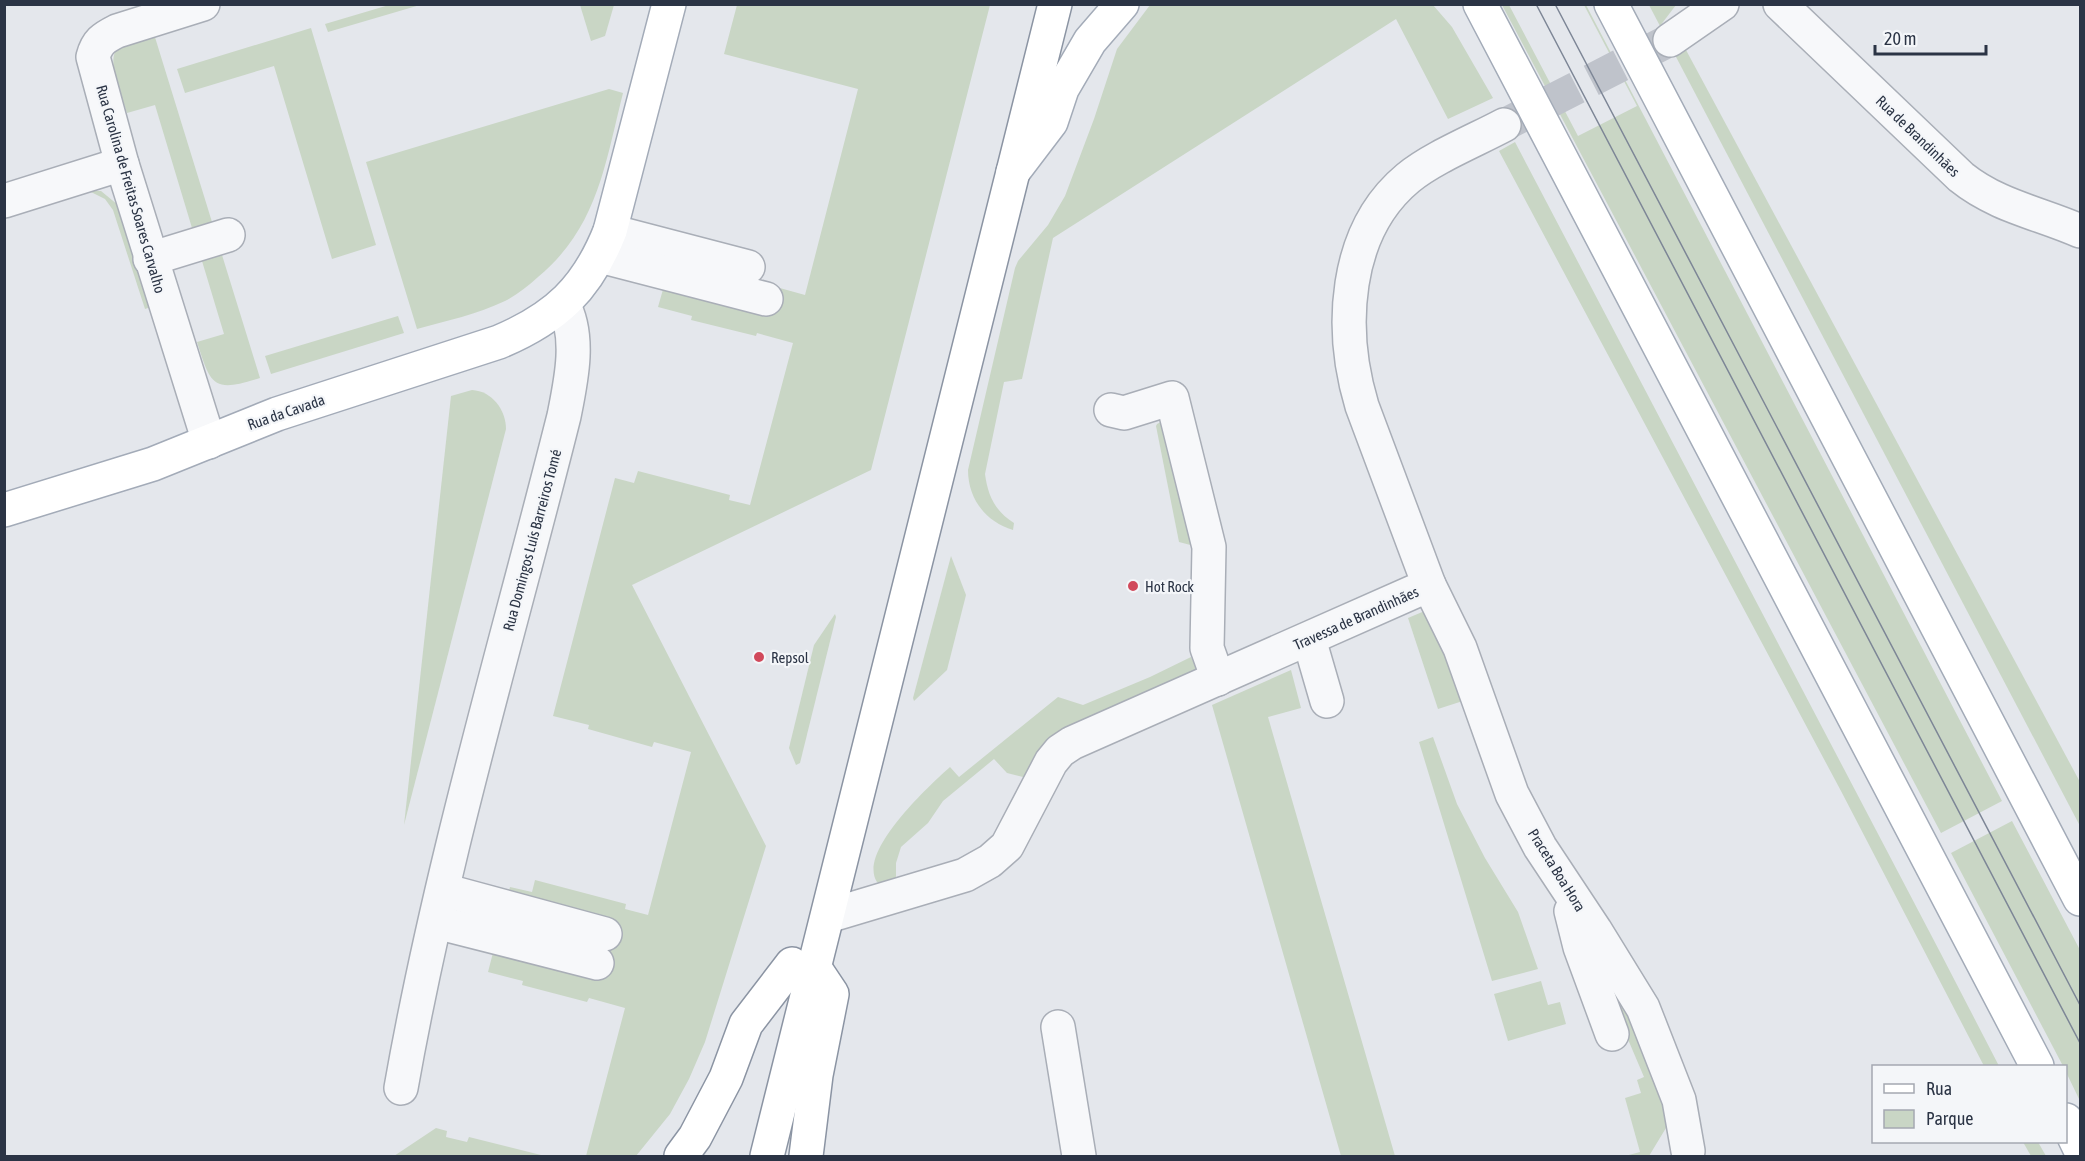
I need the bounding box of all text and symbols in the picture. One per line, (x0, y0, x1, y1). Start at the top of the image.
scale bar (1875, 18, 1986, 56)
text: 20 m (1884, 28, 1916, 49)
street label: Rua Carolina de Freitas Soares Carvalho (93, 83, 169, 295)
street label: Rua de Brandinhães (1873, 92, 1963, 180)
street label: Rua da Cavada (245, 391, 327, 433)
street label: Rua Domingos Luís Barreiros Tomé (500, 447, 565, 633)
place label: Hot Rock (1145, 578, 1194, 595)
marker: Hot Rock (1126, 579, 1140, 593)
street label: Travessa de Brandinhães (1291, 583, 1421, 653)
place label: Repsol (771, 649, 809, 666)
marker: Repsol (752, 650, 766, 664)
street label: Praceta Boa Hora (1525, 826, 1589, 914)
legend (1872, 1065, 2067, 1143)
text: Rua (1926, 1078, 1952, 1099)
text: Parque (1926, 1108, 1974, 1129)

